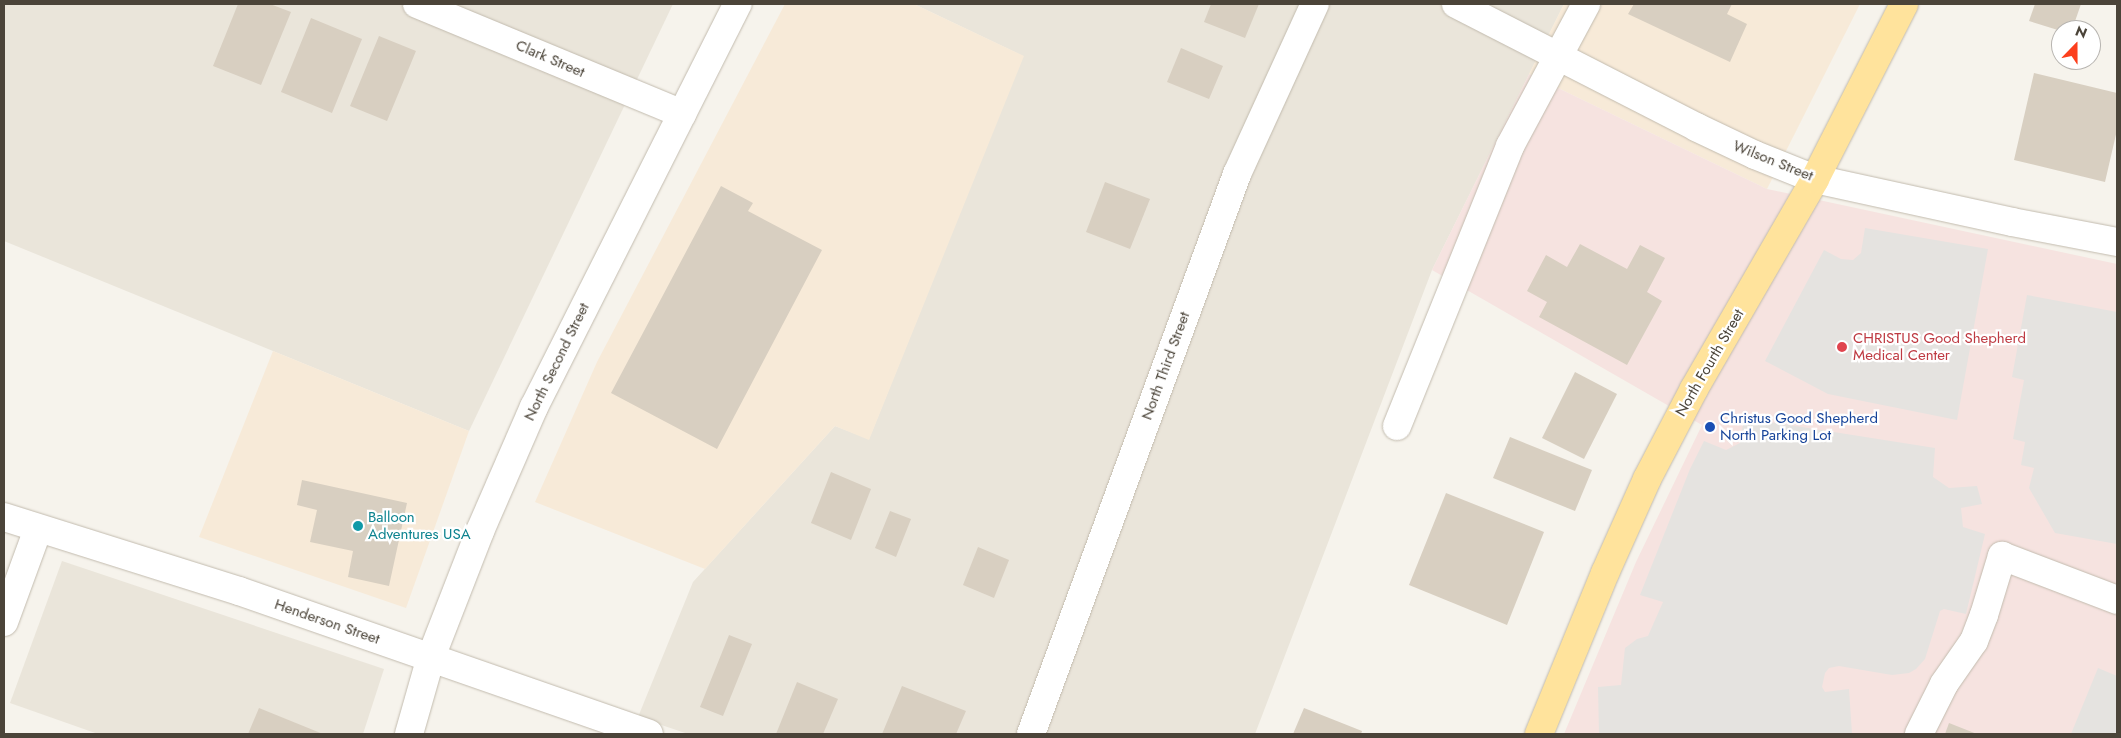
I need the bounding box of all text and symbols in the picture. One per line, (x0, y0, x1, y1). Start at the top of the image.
north arrow (2051, 20, 2101, 70)
text: N (2072, 21, 2090, 43)
street label: Clark Street (513, 36, 587, 82)
street label: Wilson Street (1730, 137, 1816, 185)
street label: North Second Street (521, 300, 593, 424)
street label: North Fourth Street (1672, 306, 1748, 420)
street label: North Third Street (1138, 310, 1194, 422)
place label: CHRISTUS Good Shepherd Medical Center (1853, 329, 2026, 364)
marker: CHRISTUS Good Shepherd Medical Center (1835, 340, 1849, 354)
place label: Christus Good Shepherd North Parking Lot (1720, 409, 1878, 444)
marker: Christus Good Shepherd North Parking Lot (1704, 421, 1716, 433)
place label: Balloon Adventures USA (368, 508, 471, 543)
marker: Balloon Adventures USA (352, 520, 364, 532)
street label: Henderson Street (272, 596, 382, 648)

